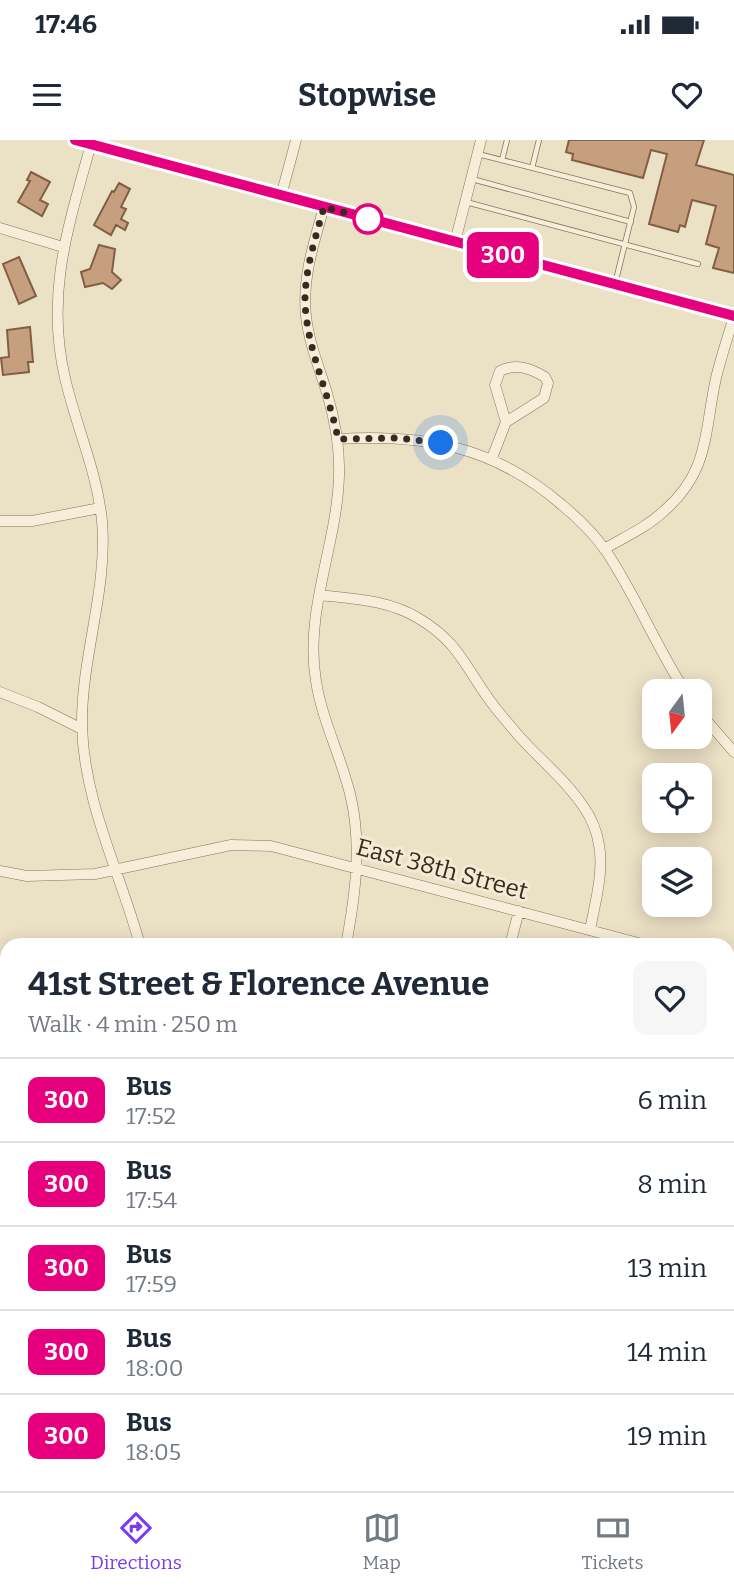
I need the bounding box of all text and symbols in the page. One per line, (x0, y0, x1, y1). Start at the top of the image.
text: 17:46 (35, 9, 97, 40)
icon: menu (28, 76, 66, 114)
text: Stopwise (298, 76, 436, 114)
icon: heart (668, 76, 706, 114)
unlabelled marker (353, 204, 383, 234)
line badge: 300 (463, 232, 543, 278)
text: 300 (481, 241, 525, 269)
your location (423, 425, 458, 460)
north arrow (642, 679, 712, 749)
map controls (642, 679, 712, 917)
button: locate (642, 763, 712, 833)
street label: East 38th Street (353, 833, 531, 905)
button: layers (642, 847, 712, 917)
button: heart (633, 961, 707, 1035)
text: 41st Street & Florence Avenue (28, 964, 489, 1004)
text: Walk · 4 min · 250 m (28, 1010, 237, 1038)
text: Bus (126, 1071, 172, 1102)
text: 6 min (638, 1085, 707, 1116)
text: 300 (44, 1086, 89, 1114)
text: 17:52 (126, 1102, 176, 1130)
text: Bus (126, 1155, 172, 1186)
text: 8 min (637, 1169, 707, 1200)
text: 300 (44, 1170, 89, 1198)
text: 17:54 (126, 1186, 177, 1214)
text: Bus (126, 1239, 172, 1270)
text: 13 min (627, 1253, 707, 1284)
text: 300 (44, 1254, 89, 1282)
text: 17:59 (126, 1270, 177, 1298)
text: Bus (126, 1323, 172, 1354)
text: 14 min (627, 1337, 707, 1368)
text: 300 (44, 1338, 89, 1366)
text: 18:00 (126, 1354, 184, 1382)
text: Bus (126, 1407, 172, 1438)
text: 19 min (627, 1421, 707, 1452)
text: 300 (44, 1422, 89, 1450)
text: 18:05 (126, 1438, 181, 1466)
tab: Directions (90, 1509, 182, 1574)
tab: Map (363, 1509, 401, 1574)
tab: Tickets (582, 1509, 644, 1574)

